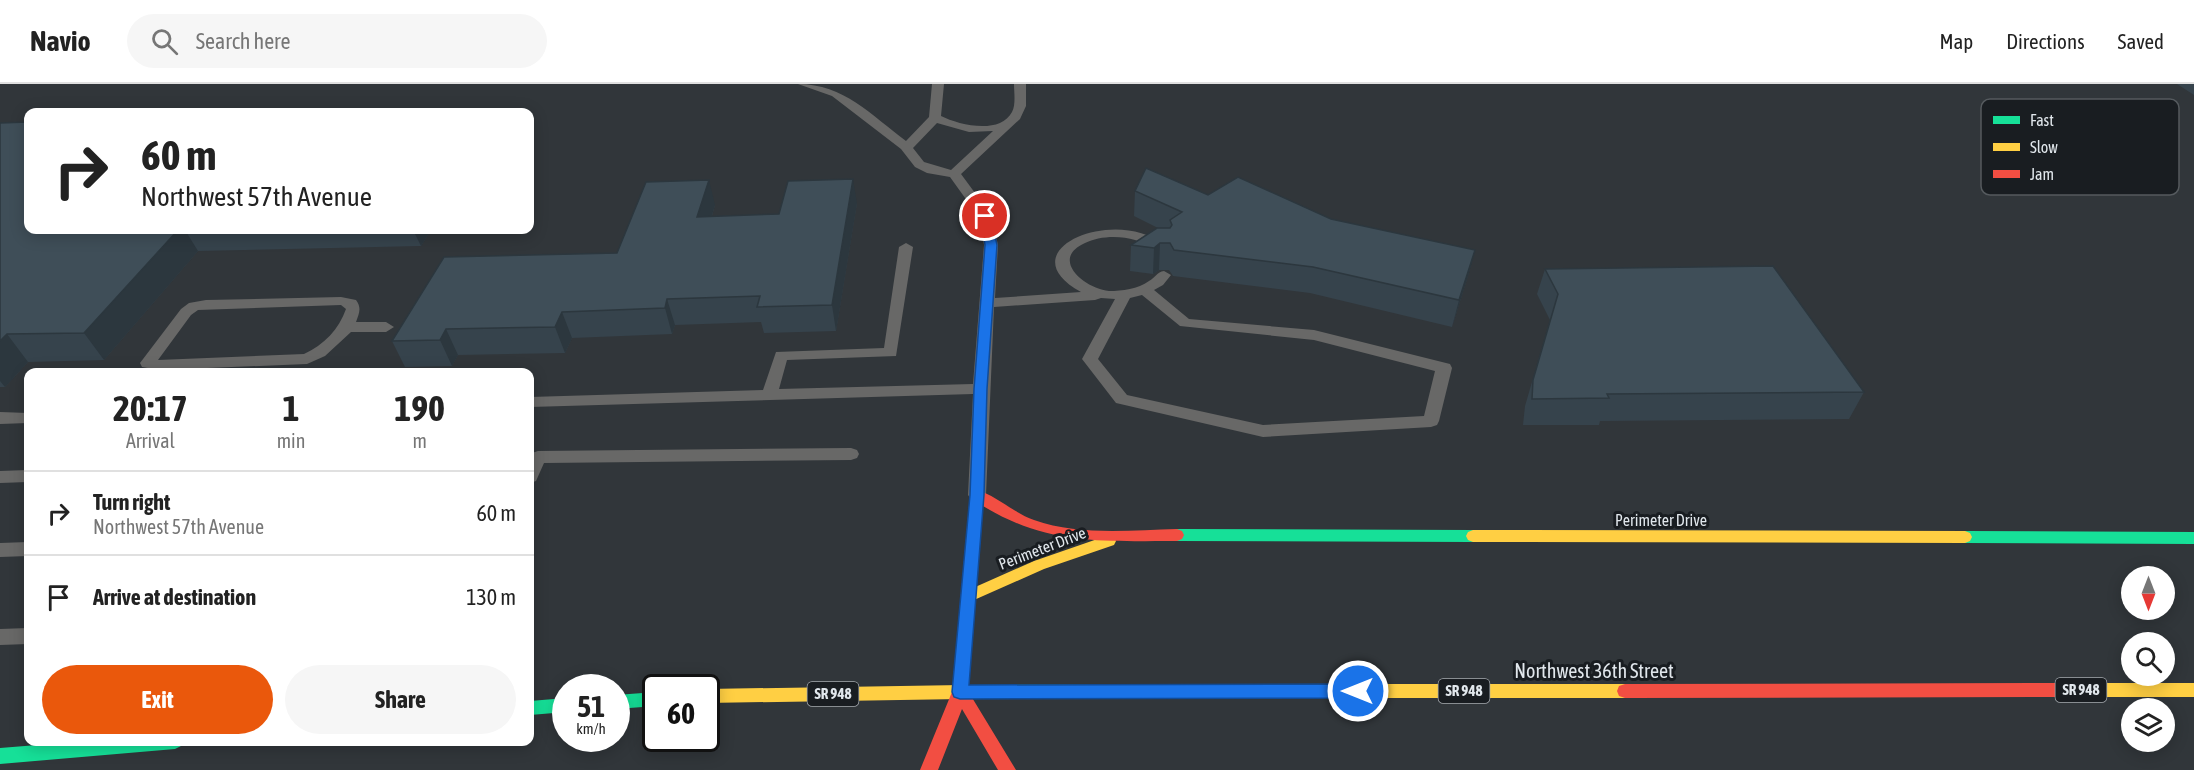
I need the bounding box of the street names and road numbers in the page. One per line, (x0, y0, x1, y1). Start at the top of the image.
street label: Perimeter Drive (1615, 511, 1707, 529)
street label: Perimeter Drive (996, 523, 1088, 573)
street label: Northwest 36th Street (1514, 659, 1674, 682)
road number: SR 948 (2056, 678, 2106, 702)
road number: SR 948 (1438, 679, 1490, 703)
road number: SR 948 (808, 682, 858, 706)

